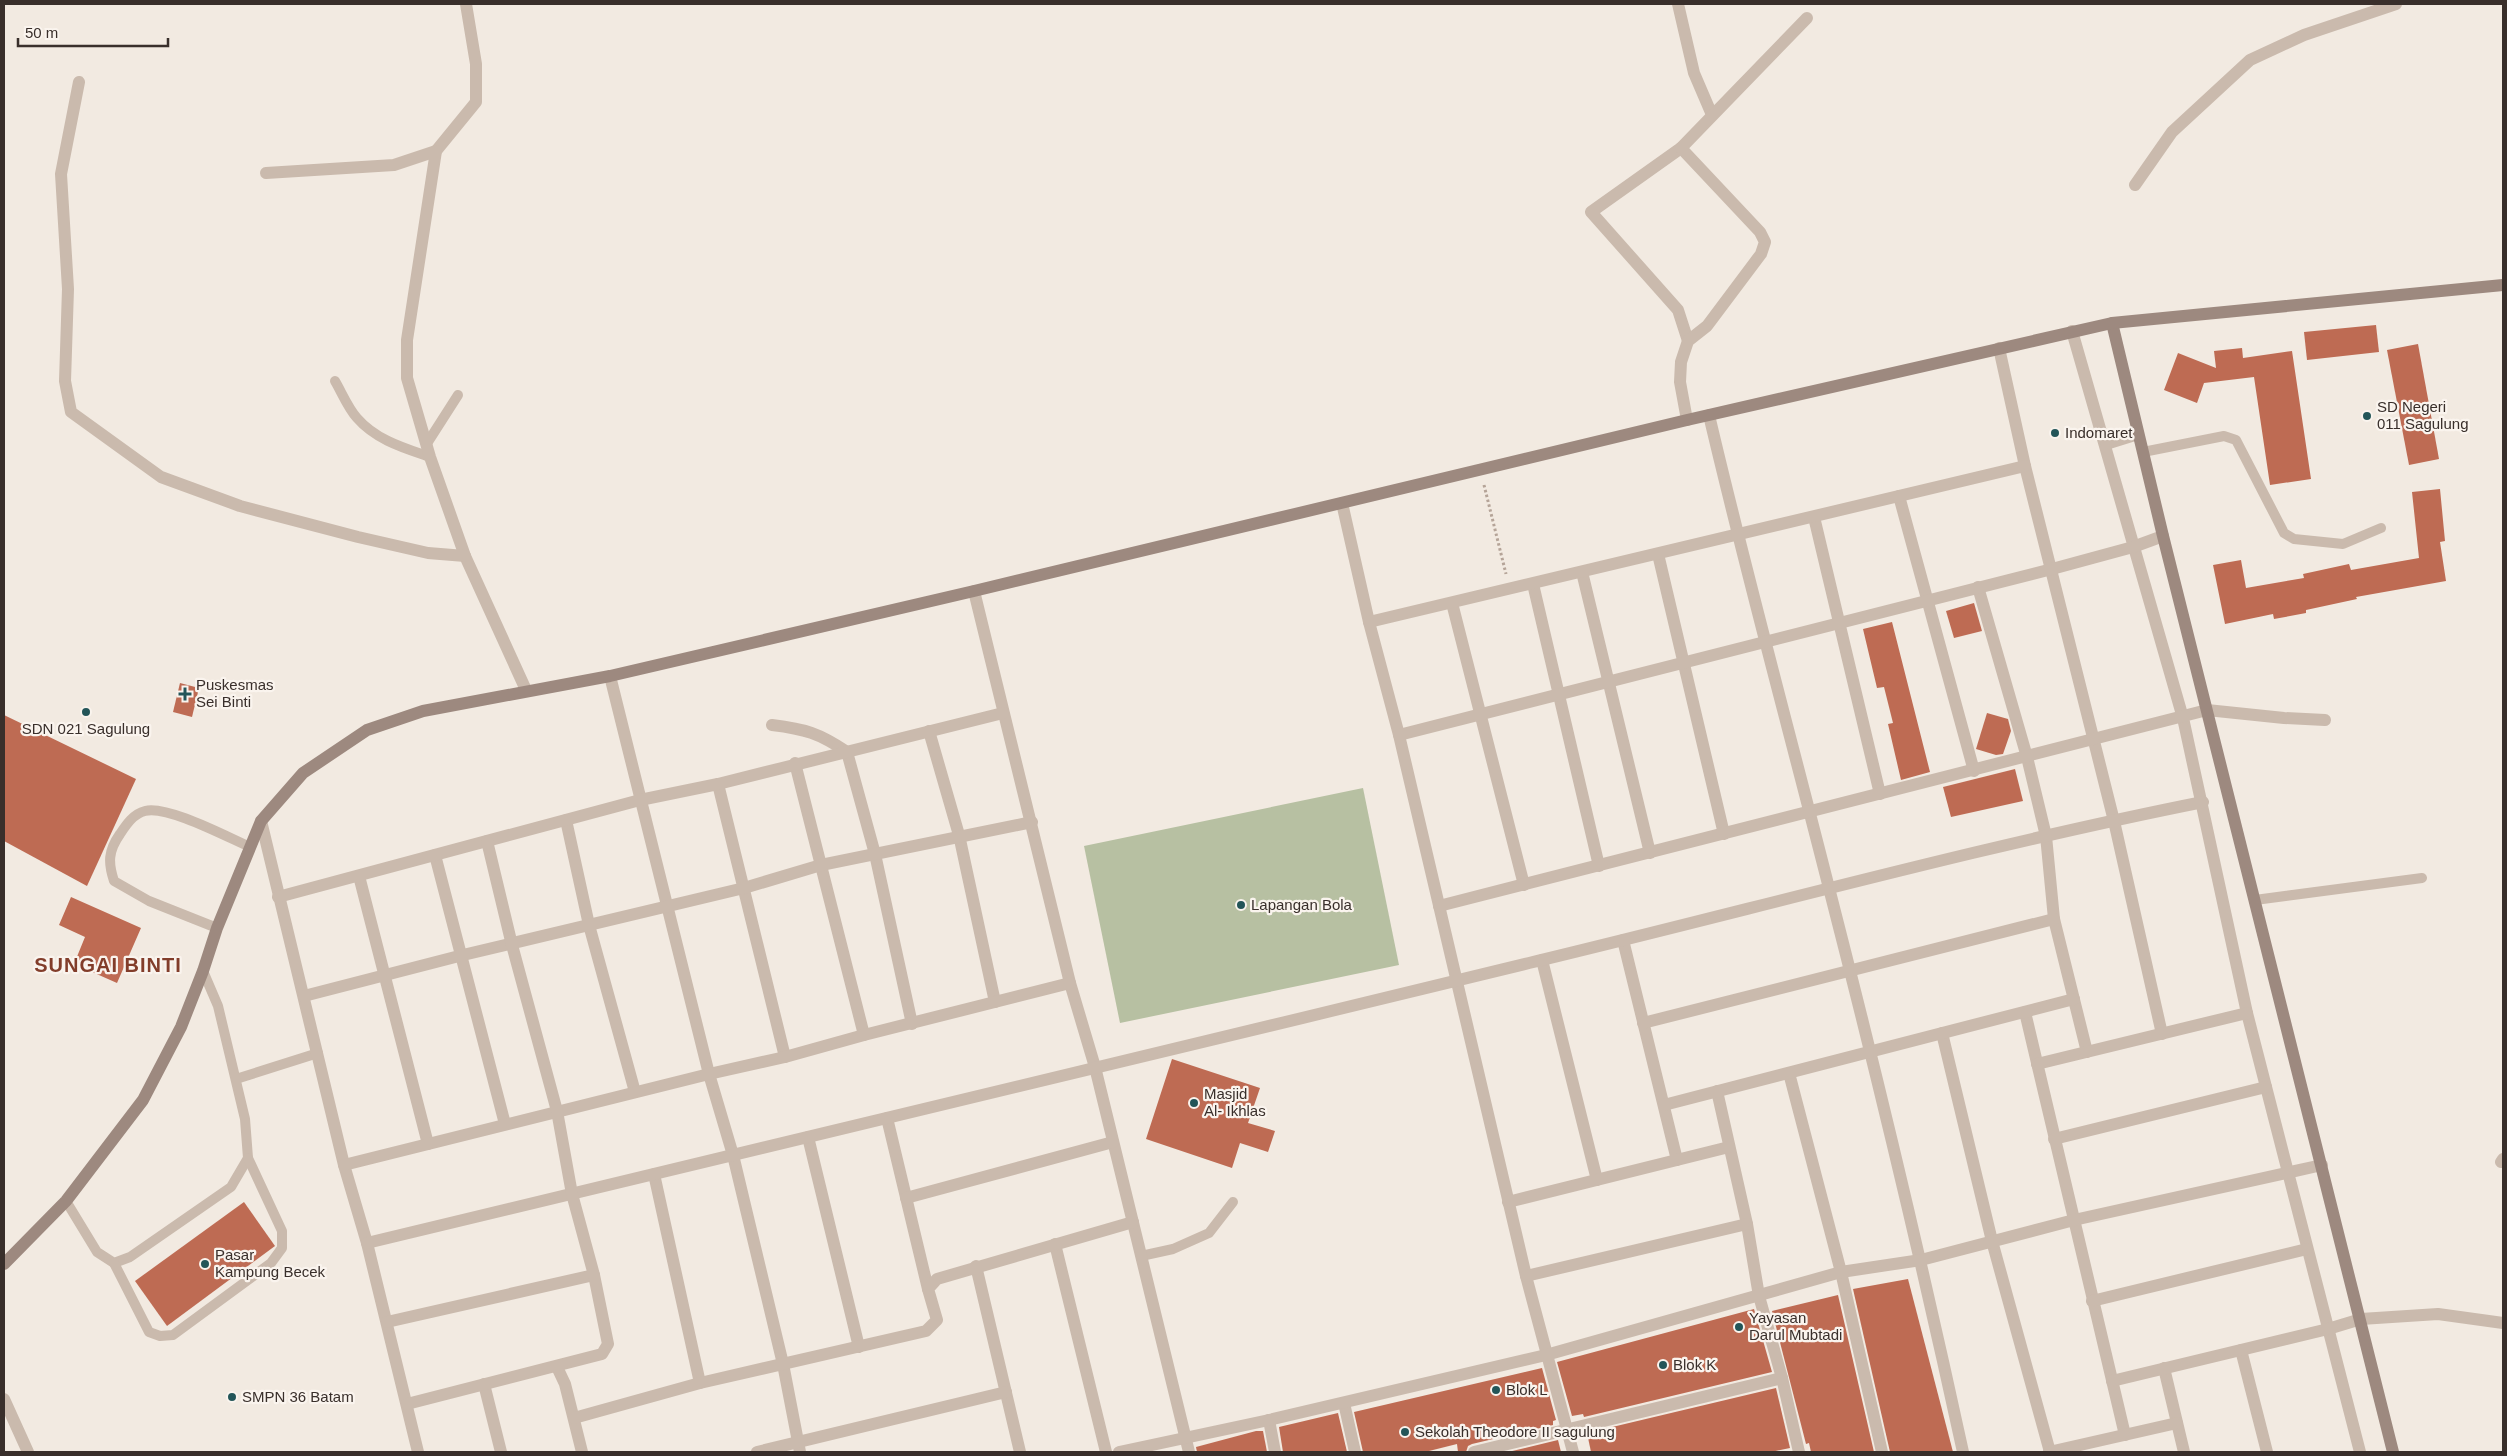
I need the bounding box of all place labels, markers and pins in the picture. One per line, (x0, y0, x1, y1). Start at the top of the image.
place label: SD Negeri 011 Sagulung (2377, 398, 2468, 432)
marker: SD Negeri 011 Sagulung (2361, 410, 2373, 422)
place label: Indomaret (2065, 424, 2133, 441)
marker: Indomaret (2049, 427, 2061, 439)
place label: Puskesmas Sei Binti (196, 676, 274, 710)
marker: Puskesmas Sei Binti (178, 687, 192, 701)
marker: SDN 021 Sagulung (80, 706, 92, 718)
place label: SDN 021 Sagulung (22, 720, 150, 737)
place label: Lapangan Bola (1251, 896, 1353, 913)
marker: Lapangan Bola (1235, 899, 1247, 911)
place label: Masjid Al- Ikhlas (1204, 1085, 1266, 1119)
marker: Masjid Al- Ikhlas (1188, 1097, 1200, 1109)
place label: Pasar Kampung Becek (215, 1246, 326, 1280)
marker: Pasar Kampung Becek (199, 1258, 211, 1270)
place label: Yayasan Darul Mubtadi (1749, 1309, 1842, 1343)
marker: Yayasan Darul Mubtadi (1733, 1321, 1745, 1333)
place label: Blok K (1673, 1356, 1716, 1373)
marker: Blok K (1657, 1359, 1669, 1371)
place label: Blok L (1506, 1381, 1548, 1398)
marker: Blok L (1490, 1384, 1502, 1396)
place label: SMPN 36 Batam (242, 1388, 354, 1405)
marker: SMPN 36 Batam (226, 1391, 238, 1403)
place label: Sekolah Theodore II sagulung (1415, 1423, 1615, 1440)
marker: Sekolah Theodore II sagulung (1399, 1426, 1411, 1438)

